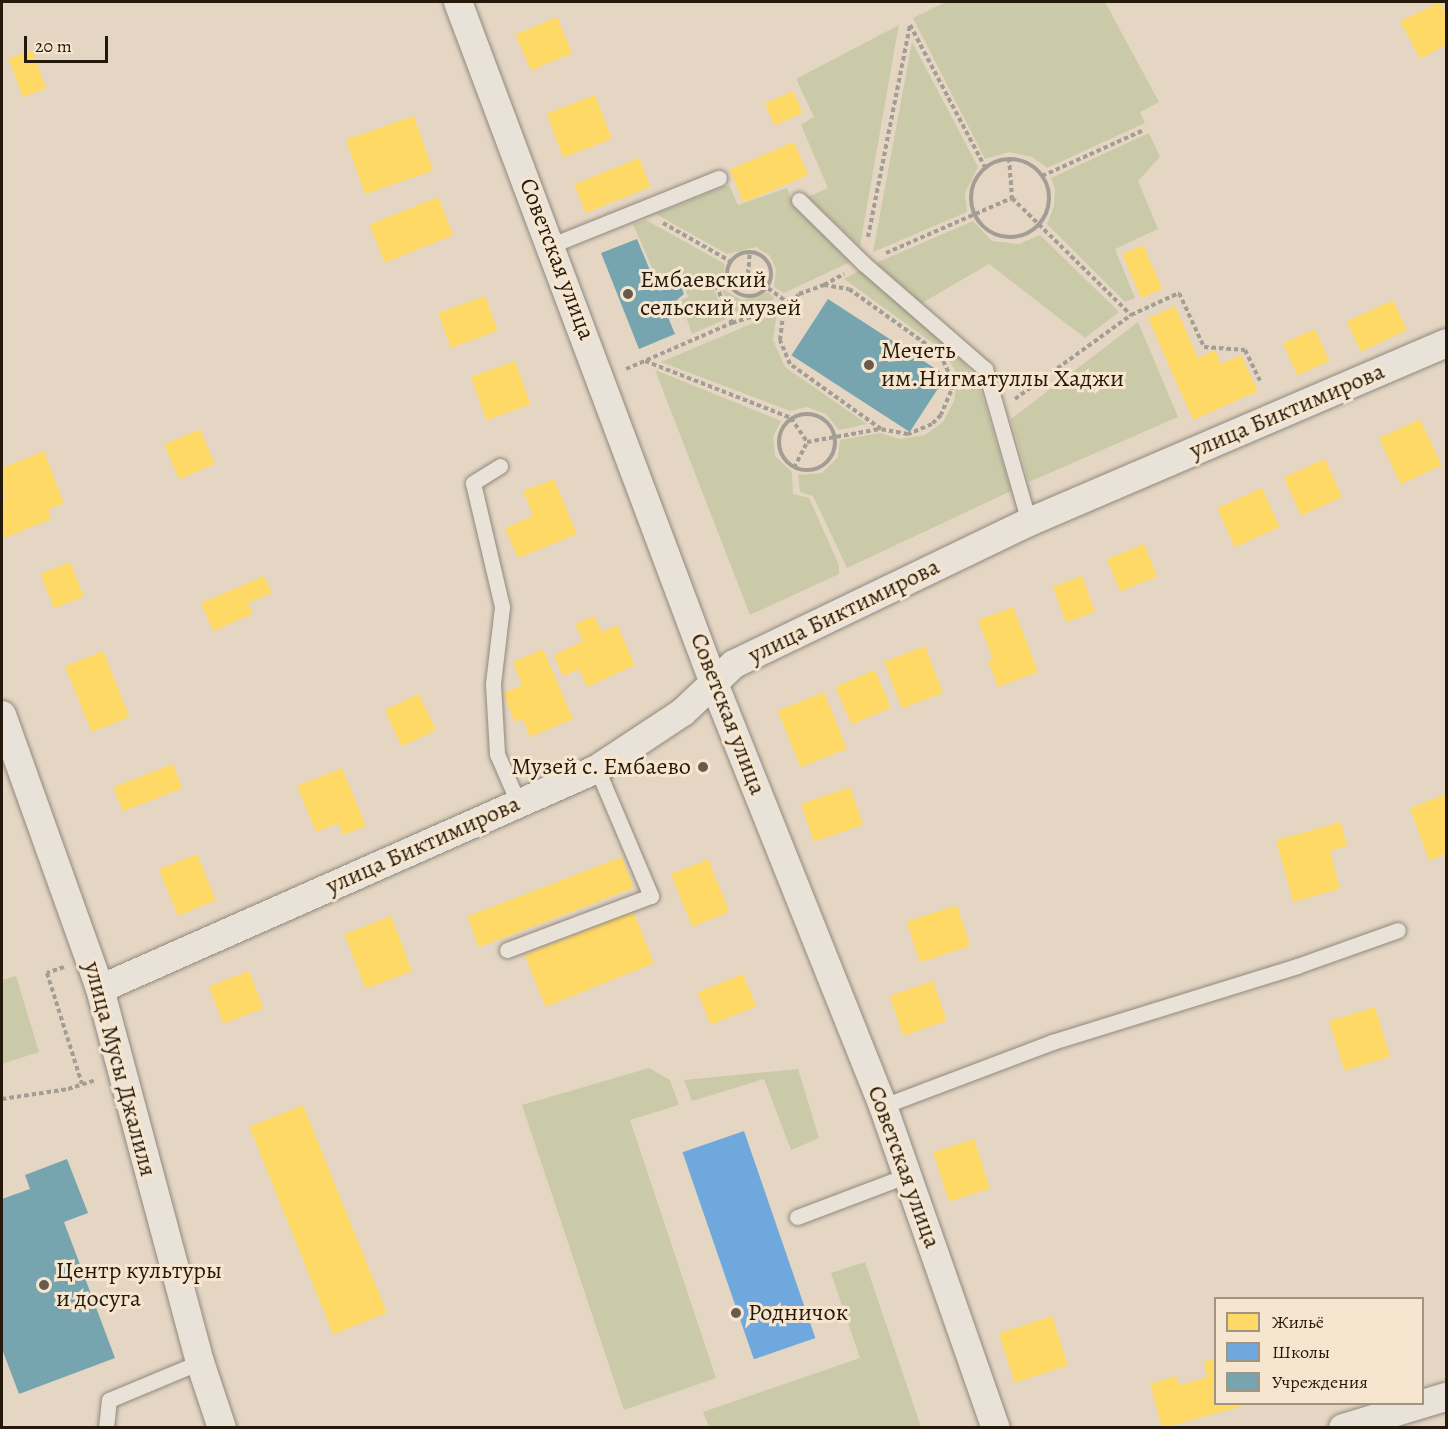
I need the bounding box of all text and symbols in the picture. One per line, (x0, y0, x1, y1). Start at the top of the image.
scale bar (27, 24, 111, 62)
text: 20 m (35, 34, 72, 58)
street label: Советская улица (513, 174, 601, 344)
place label: Ембаевский сельский музей (640, 266, 801, 322)
marker: Ембаевский сельский музей (621, 287, 635, 301)
place label: Мечеть им.Нигматуллы Хаджи (881, 337, 1124, 393)
street label: улица Биктимирова (1185, 357, 1389, 465)
marker: Мечеть им.Нигматуллы Хаджи (862, 358, 876, 372)
street label: улица Биктимирова (744, 552, 944, 670)
street label: Советская улица (684, 629, 772, 799)
place label: Музей с. Ембаево (511, 753, 691, 781)
marker: Музей с. Ембаево (696, 760, 710, 774)
street label: улица Биктимирова (322, 789, 524, 901)
street label: улица Мусы Джалиля (77, 959, 163, 1179)
street label: Советская улица (861, 1082, 947, 1252)
place label: Центр культуры и досуга (56, 1257, 222, 1313)
marker: Центр культуры и досуга (37, 1278, 51, 1292)
legend (1214, 1297, 1424, 1405)
place label: Родничок (748, 1299, 848, 1327)
marker: Родничок (729, 1306, 743, 1320)
text: Жильё (1272, 1310, 1324, 1334)
text: Школы (1272, 1340, 1330, 1364)
text: Учреждения (1272, 1370, 1368, 1394)

